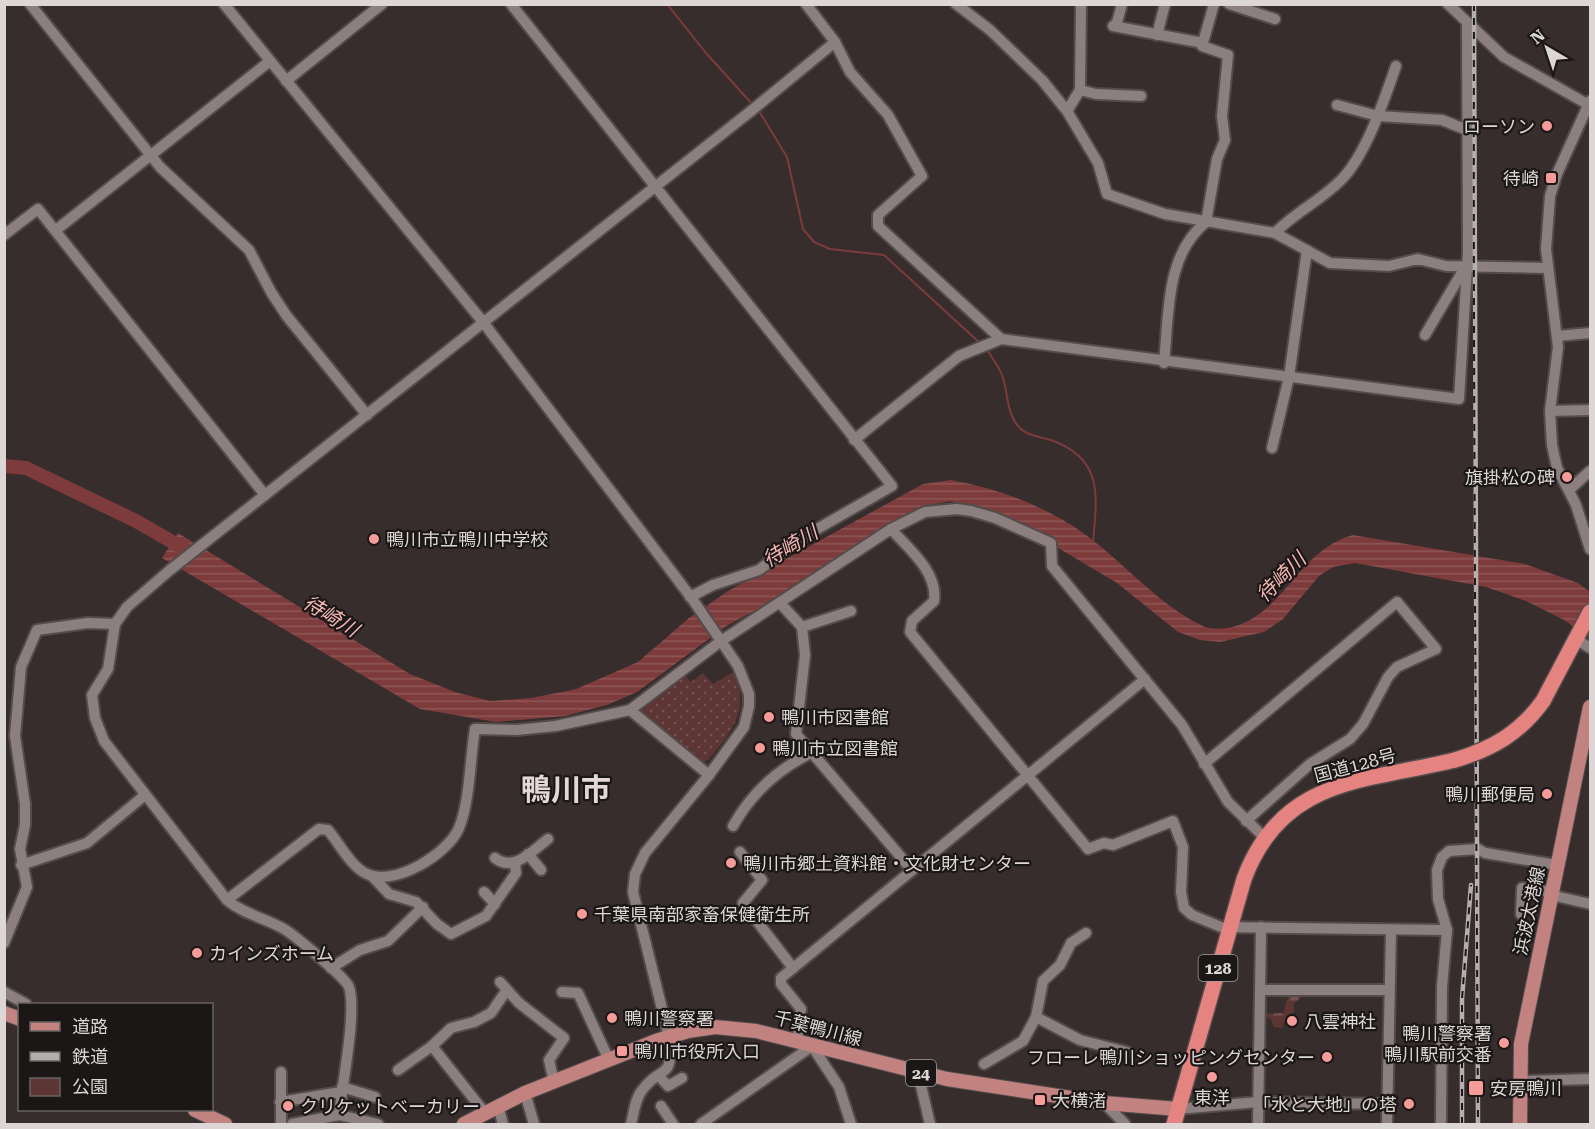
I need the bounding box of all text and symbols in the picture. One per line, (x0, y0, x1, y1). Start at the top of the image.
north arrow (1517, 18, 1577, 78)
text: N (1527, 25, 1549, 48)
place label: ローソン (1463, 116, 1535, 137)
marker: ローソン (1540, 119, 1554, 133)
place label: 待崎 (1503, 168, 1539, 189)
marker: 待崎 (1544, 171, 1558, 185)
place label: 旗掛松の碑 (1465, 467, 1555, 488)
marker: 旗掛松の碑 (1560, 470, 1574, 484)
water label: 待崎川 (758, 519, 824, 572)
place label: 鴨川市立鴨川中学校 (386, 529, 548, 550)
marker: 鴨川市立鴨川中学校 (367, 532, 381, 546)
water label: 待崎川 (1251, 546, 1312, 607)
water label: 待崎川 (299, 590, 365, 643)
place label: 鴨川市図書館 (781, 707, 889, 728)
marker: 鴨川市図書館 (762, 710, 776, 724)
place label: 鴨川市立図書館 (772, 738, 898, 759)
marker: 鴨川市立図書館 (753, 741, 767, 755)
street label: 国道128号 (1312, 744, 1398, 786)
district label: 鴨川市 (521, 772, 611, 807)
place label: 鴨川郵便局 (1445, 784, 1535, 805)
marker: 鴨川郵便局 (1540, 787, 1554, 801)
place label: 鴨川市郷土資料館・文化財センター (743, 853, 1031, 874)
marker: 鴨川市郷土資料館・文化財センター (724, 856, 738, 870)
street label: 浜波太港線 (1509, 865, 1549, 957)
place label: 千葉県南部家畜保健衛生所 (594, 904, 810, 925)
marker: 千葉県南部家畜保健衛生所 (575, 907, 589, 921)
place label: カインズホーム (209, 943, 334, 964)
marker: カインズホーム (190, 946, 204, 960)
road number: 128 (1198, 955, 1238, 981)
legend (18, 1003, 213, 1111)
street label: 千葉鴨川線 (772, 1006, 864, 1050)
place label: 鴨川警察署 (624, 1008, 714, 1029)
marker: 鴨川警察署 (605, 1011, 619, 1025)
place label: 八雲神社 (1304, 1011, 1376, 1032)
marker: 八雲神社 (1285, 1014, 1299, 1028)
text: 道路 (72, 1016, 108, 1037)
place label: 鴨川警察署 鴨川駅前交番 (1384, 1023, 1492, 1065)
marker: 鴨川警察署 鴨川駅前交番 (1497, 1036, 1511, 1050)
place label: 鴨川市役所入口 (634, 1041, 760, 1062)
marker: 鴨川市役所入口 (615, 1044, 629, 1058)
text: 鉄道 (72, 1046, 108, 1067)
place label: フローレ鴨川ショッピングセンター (1027, 1047, 1315, 1068)
marker: フローレ鴨川ショッピングセンター (1320, 1050, 1334, 1064)
road number: 24 (906, 1060, 936, 1086)
marker: 東洋 (1205, 1070, 1219, 1084)
text: 公園 (72, 1076, 108, 1097)
place label: 安房鴨川 (1490, 1078, 1562, 1099)
marker: 安房鴨川 (1467, 1079, 1485, 1097)
place label: 東洋 (1194, 1087, 1230, 1108)
place label: 大横渚 (1052, 1090, 1106, 1111)
marker: 大横渚 (1033, 1093, 1047, 1107)
place label: 「水と大地」の塔 (1253, 1094, 1397, 1115)
place label: クリケットベーカリー (300, 1096, 480, 1117)
marker: 「水と大地」の塔 (1402, 1097, 1416, 1111)
marker: クリケットベーカリー (281, 1099, 295, 1113)

